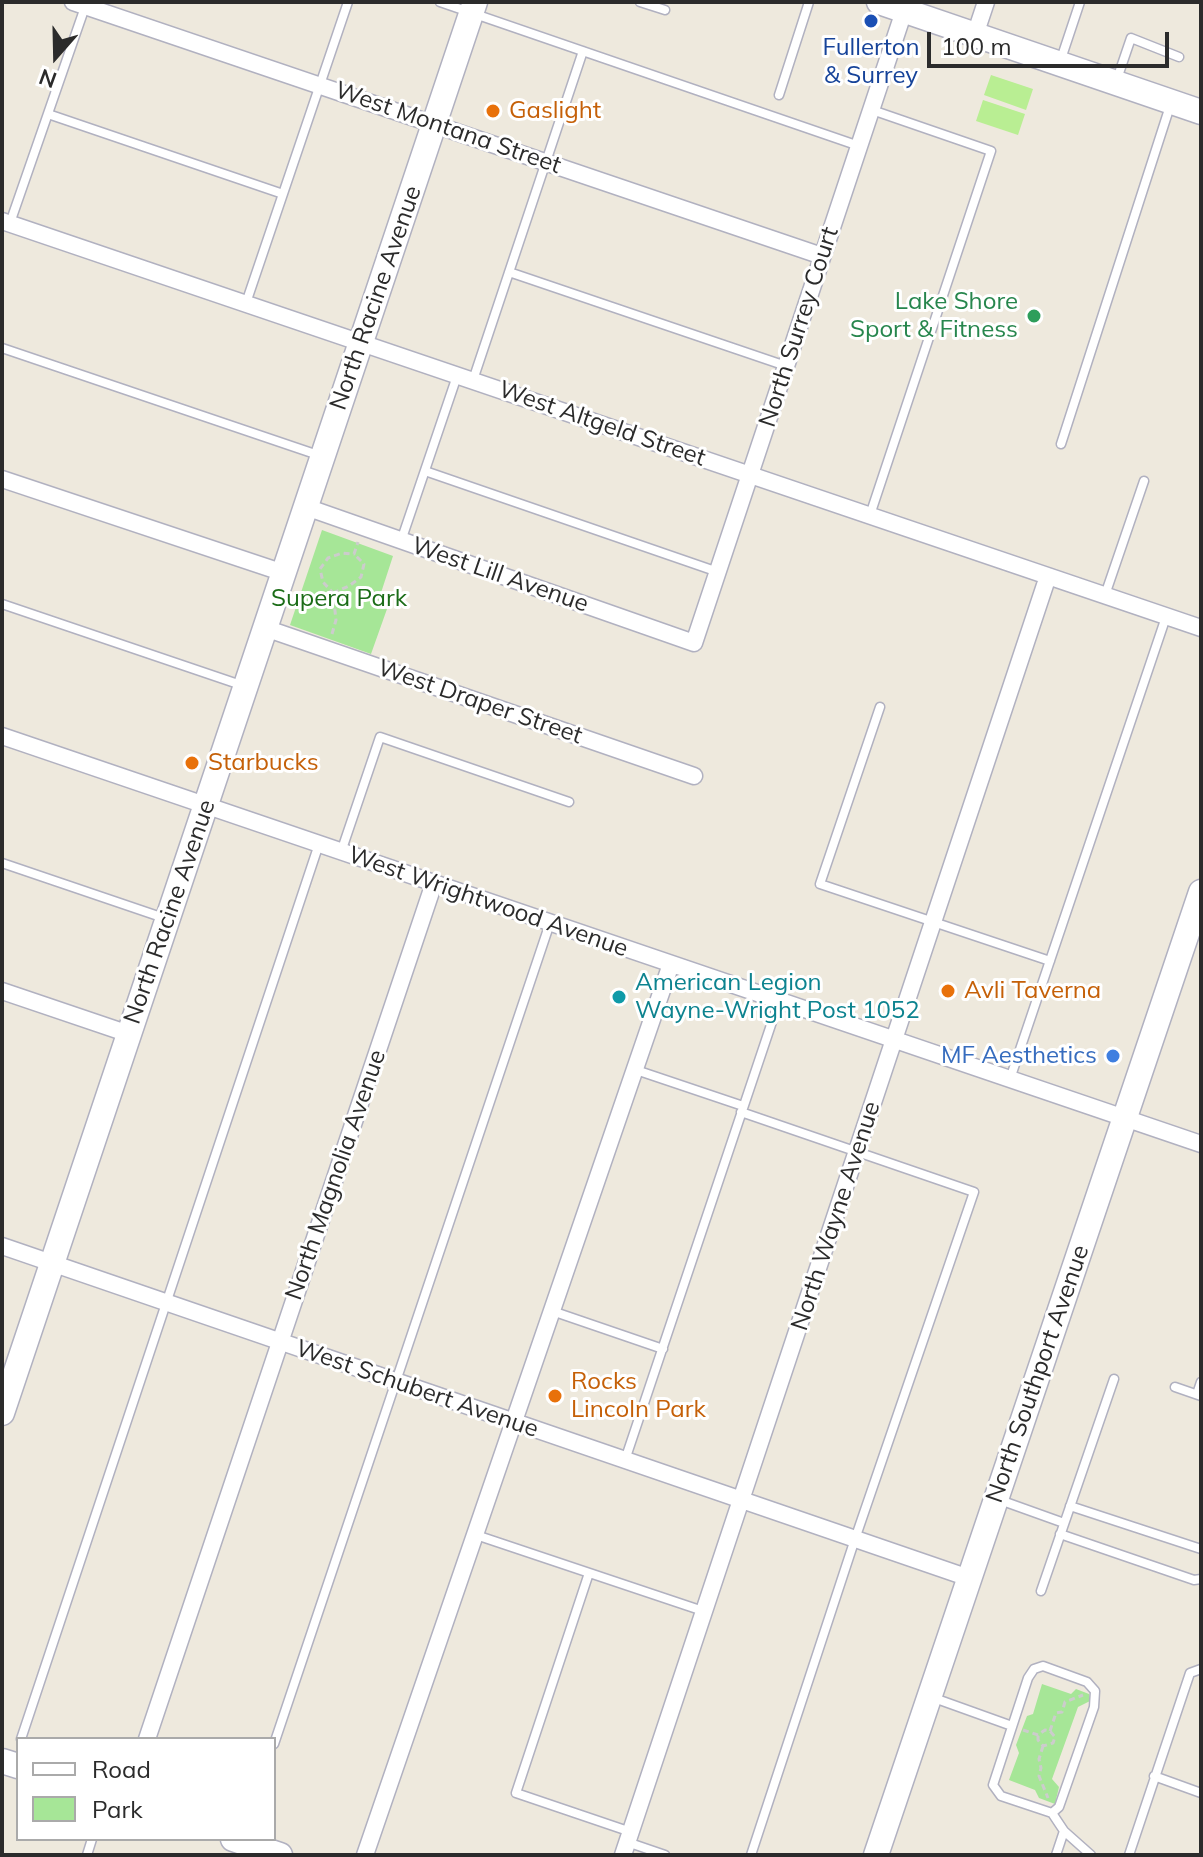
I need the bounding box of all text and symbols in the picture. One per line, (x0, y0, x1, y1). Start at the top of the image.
marker: Fullerton & Surrey (862, 12, 880, 30)
north arrow (16, 16, 96, 96)
scale bar (931, 16, 1173, 66)
text: 100 m (941, 31, 1012, 61)
place label: Fullerton & Surrey (823, 34, 919, 90)
text: N (35, 63, 60, 95)
street label: West Montana Street (331, 76, 565, 180)
place label: Gaslight (509, 97, 601, 125)
marker: Gaslight (484, 102, 502, 120)
street label: North Racine Avenue (324, 182, 428, 414)
street label: North Surrey Court (753, 223, 845, 431)
place label: Lake Shore Sport & Fitness (850, 288, 1018, 344)
marker: Lake Shore Sport & Fitness (1025, 307, 1043, 325)
street label: West Altgeld Street (495, 375, 709, 473)
street label: West Lill Avenue (408, 531, 592, 619)
park label: Supera Park (271, 585, 407, 613)
street label: West Draper Street (374, 653, 586, 751)
place label: Starbucks (208, 749, 319, 777)
marker: Starbucks (183, 754, 201, 772)
street label: North Racine Avenue (118, 796, 222, 1028)
street label: West Wrightwood Avenue (344, 841, 632, 963)
place label: American Legion Wayne-Wright Post 1052 (635, 969, 920, 1025)
place label: Avli Taverna (964, 977, 1101, 1005)
marker: Avli Taverna (939, 982, 957, 1000)
marker: American Legion Wayne-Wright Post 1052 (610, 988, 628, 1006)
place label: MF Aesthetics (941, 1042, 1097, 1070)
street label: North Magnolia Avenue (280, 1046, 392, 1304)
marker: MF Aesthetics (1104, 1047, 1122, 1065)
street label: North Wayne Avenue (785, 1098, 887, 1334)
street label: North Southport Avenue (980, 1241, 1096, 1507)
street label: West Schubert Avenue (292, 1334, 542, 1444)
place label: Rocks Lincoln Park (571, 1368, 706, 1424)
marker: Rocks Lincoln Park (546, 1387, 564, 1405)
legend (16, 1737, 276, 1841)
text: Road (92, 1754, 151, 1784)
text: Park (92, 1794, 143, 1824)

